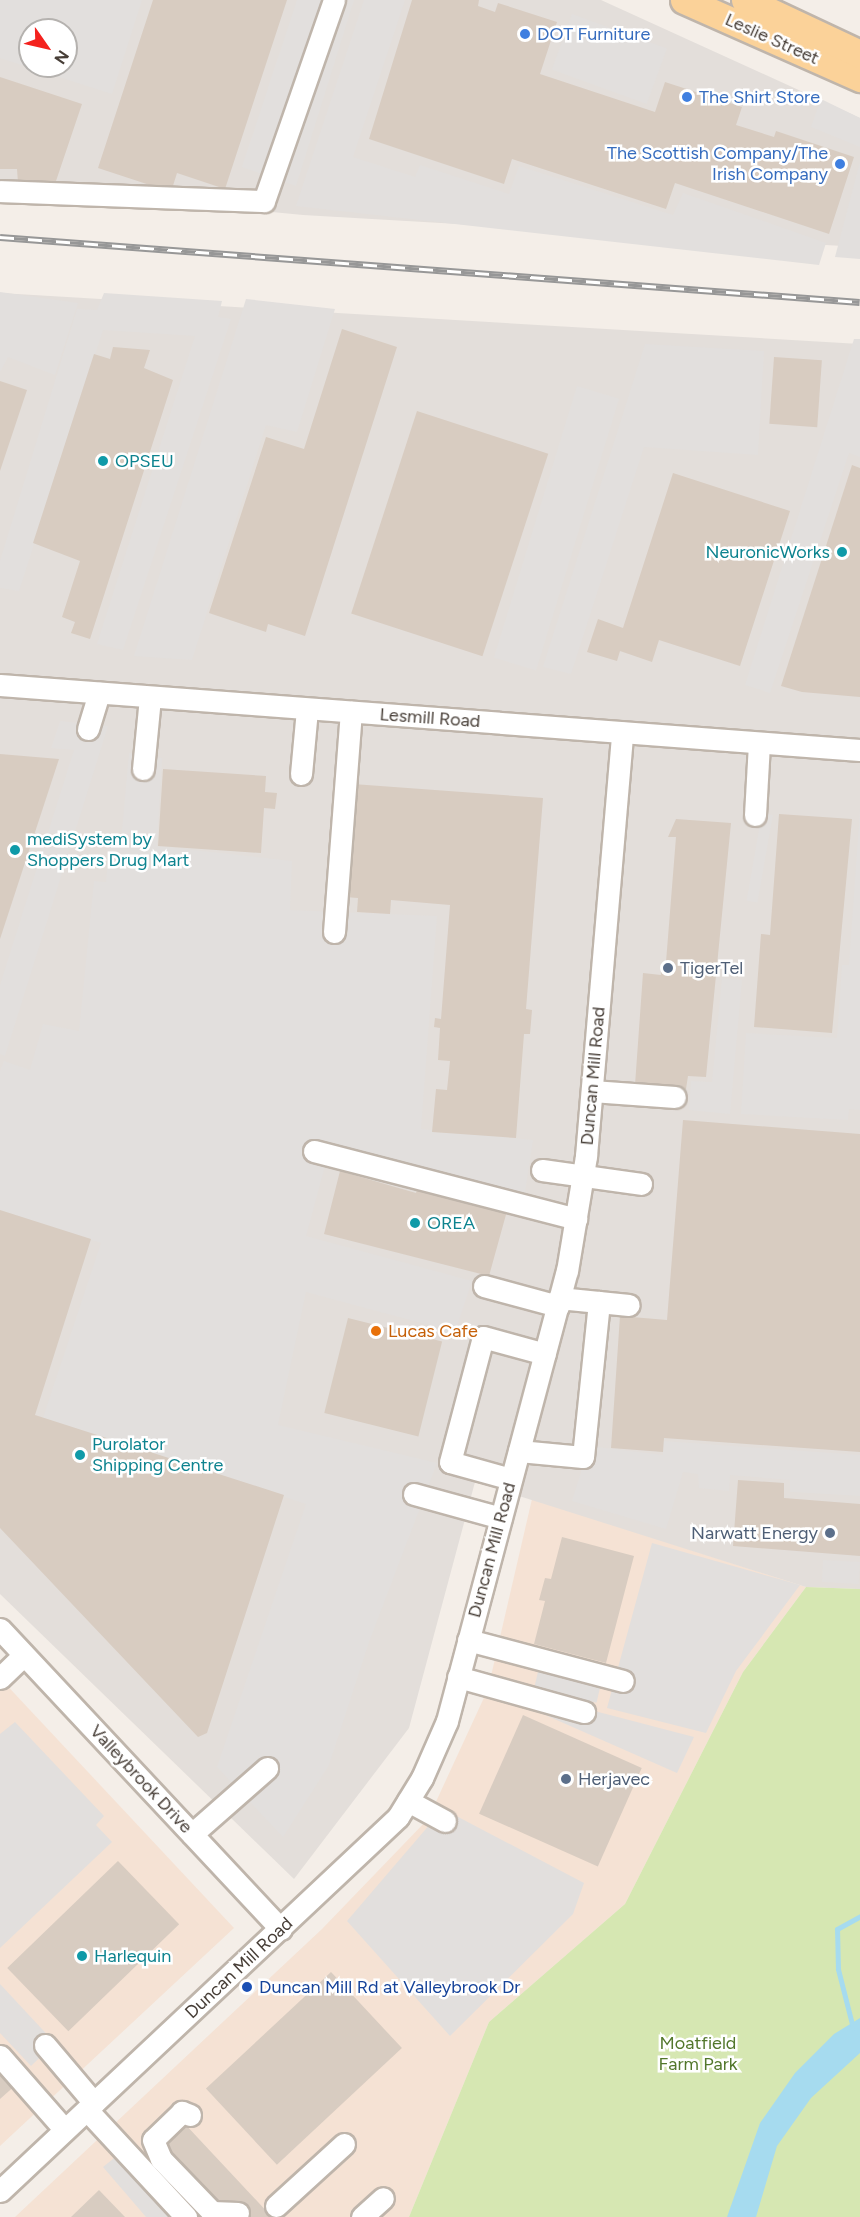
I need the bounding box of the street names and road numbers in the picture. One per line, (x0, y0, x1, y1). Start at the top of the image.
street label: Leslie Street (722, 9, 822, 69)
street label: Lesmill Road (379, 704, 481, 732)
street label: Duncan Mill Road (576, 1006, 610, 1146)
street label: Duncan Mill Road (464, 1480, 520, 1620)
street label: Valleybrook Drive (85, 1720, 197, 1838)
street label: Duncan Mill Road (181, 1913, 297, 2023)

